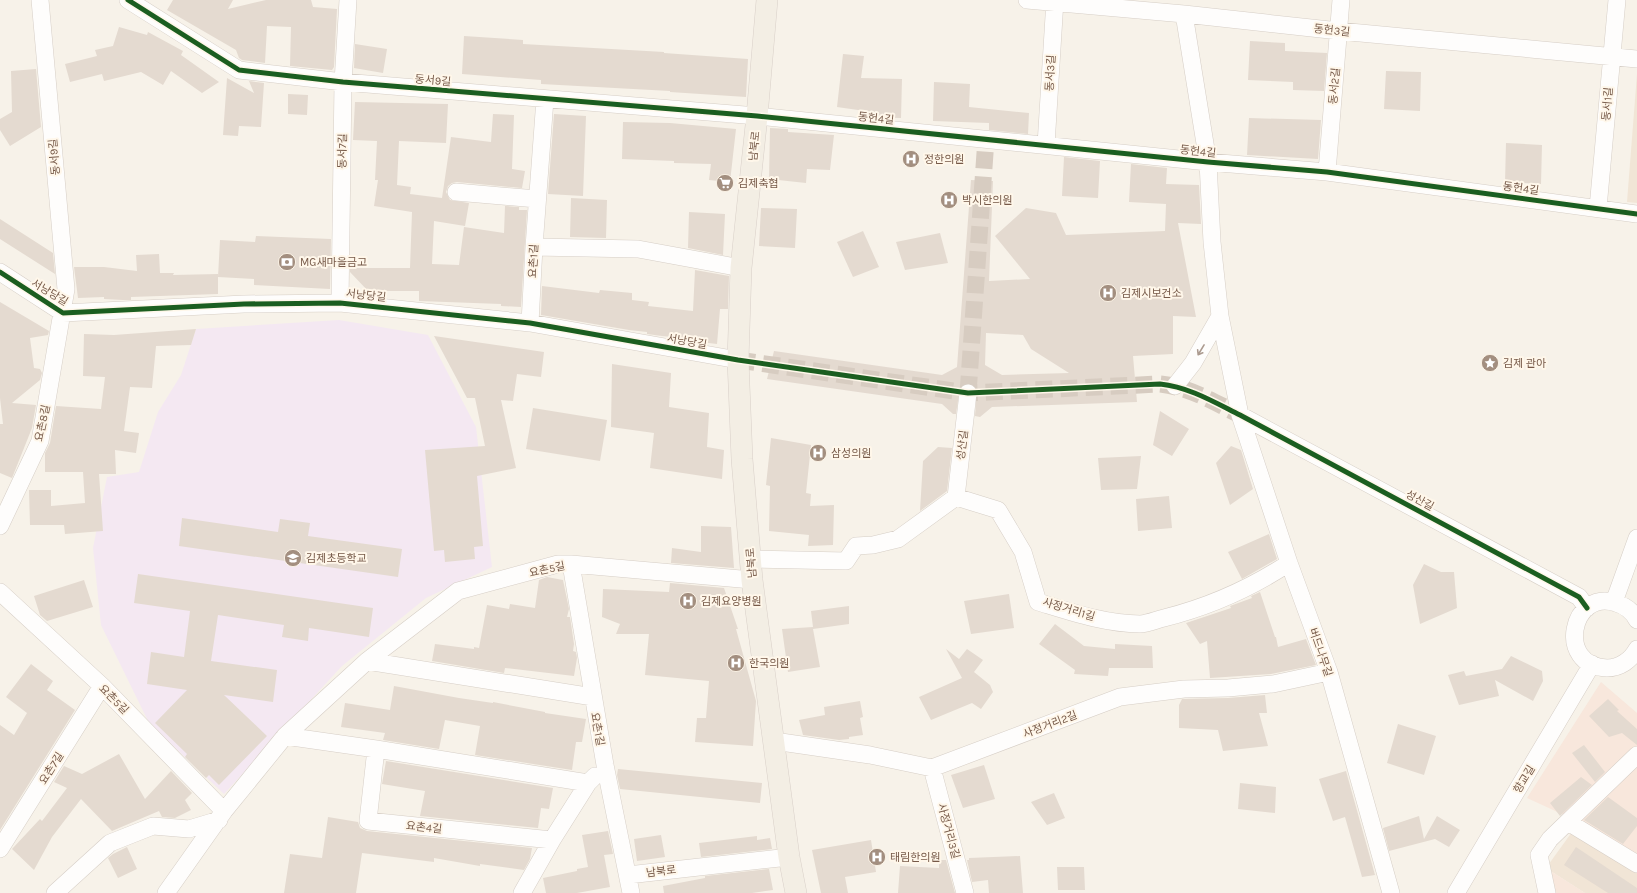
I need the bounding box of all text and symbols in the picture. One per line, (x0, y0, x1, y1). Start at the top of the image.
street label: 동헌3길 (1313, 22, 1351, 39)
street label: 동서3길 (1043, 54, 1058, 92)
street label: 동서2길 (1326, 67, 1343, 105)
street label: 동서9길 (414, 72, 452, 89)
street label: 동서1길 (1600, 87, 1615, 122)
street label: 동헌4길 (857, 110, 895, 127)
street label: 남북로 (746, 130, 763, 162)
street label: 동서7길 (336, 133, 349, 169)
street label: 동서9길 (46, 138, 63, 176)
street label: 동헌4길 (1179, 143, 1217, 160)
hospital icon: 정한의원 (901, 149, 921, 169)
place label: 정한의원 (924, 153, 964, 166)
supermarket icon: 김제축협 (715, 173, 735, 193)
place label: 김제축협 (738, 177, 778, 190)
street label: 동헌4길 (1502, 180, 1540, 197)
hospital icon: 박시한의원 (939, 190, 959, 210)
place label: 박시한의원 (962, 194, 1013, 207)
street label: 요촌1길 (526, 244, 541, 278)
bank icon: MG새마을금고 (277, 252, 297, 272)
place label: MG새마을금고 (300, 256, 367, 269)
street label: 서낭당길 (29, 276, 70, 308)
hospital icon: 김제시보건소 (1098, 283, 1118, 303)
street label: 서낭당길 (345, 287, 387, 304)
place label: 김제시보건소 (1121, 287, 1182, 300)
street label: 서낭당길 (666, 332, 708, 351)
one-way arrow (1197, 344, 1205, 355)
place icon: 김제 관아 (1480, 353, 1500, 373)
place label: 김제 관아 (1503, 357, 1546, 370)
street label: 요촌8길 (32, 404, 53, 443)
street label: 성산길 (954, 429, 971, 461)
hospital icon: 삼성의원 (808, 443, 828, 463)
place label: 삼성의원 (831, 447, 871, 460)
street label: 성산길 (1403, 488, 1436, 513)
street label: 남북로 (744, 547, 759, 579)
school or university icon: 김제초등학교 (283, 548, 303, 568)
place label: 김제초등학교 (306, 552, 367, 565)
street label: 요촌5길 (528, 559, 566, 580)
hospital icon: 김제요양병원 (678, 591, 698, 611)
place label: 김제요양병원 (701, 595, 762, 608)
street label: 사정거리1길 (1041, 595, 1097, 624)
street label: 버드나무길 (1306, 626, 1335, 678)
hospital icon: 한국의원 (726, 653, 746, 673)
place label: 한국의원 (749, 657, 789, 670)
street label: 요촌5길 (96, 682, 131, 717)
street label: 사정거리2길 (1021, 708, 1079, 741)
street label: 요촌1길 (588, 711, 607, 747)
street label: 요촌7길 (36, 750, 66, 787)
street label: 향교길 (1511, 763, 1538, 796)
street label: 사정거리3길 (935, 802, 962, 860)
street label: 요촌4길 (405, 819, 443, 836)
hospital icon: 태림한의원 (867, 847, 887, 867)
place label: 태림한의원 (890, 851, 941, 864)
street label: 남북로 (645, 863, 677, 880)

